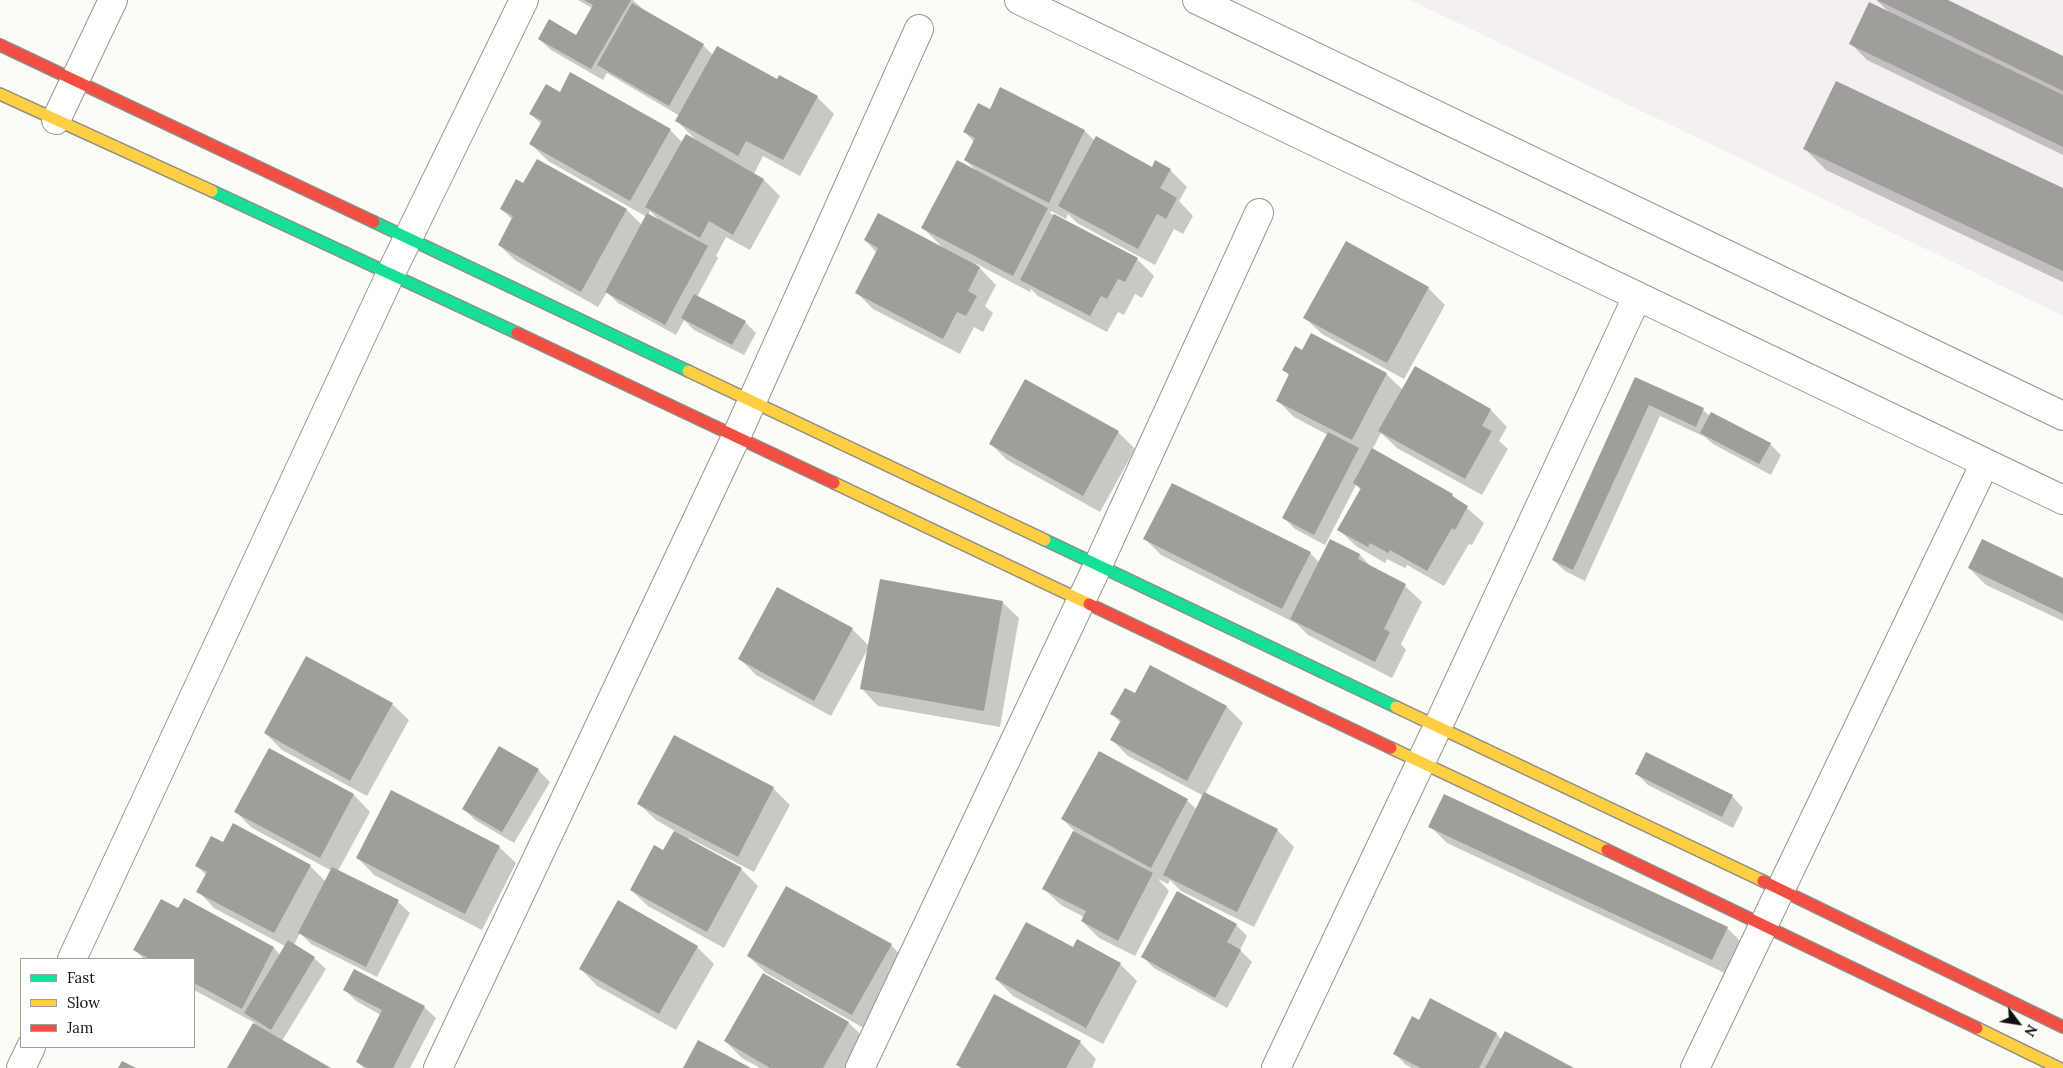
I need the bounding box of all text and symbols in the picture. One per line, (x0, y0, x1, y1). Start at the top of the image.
legend (20, 958, 195, 1048)
text: Fast (67, 968, 95, 987)
text: Slow (67, 993, 100, 1012)
north arrow (1993, 998, 2043, 1048)
text: Jam (67, 1018, 94, 1037)
text: N (2020, 1021, 2041, 1040)

